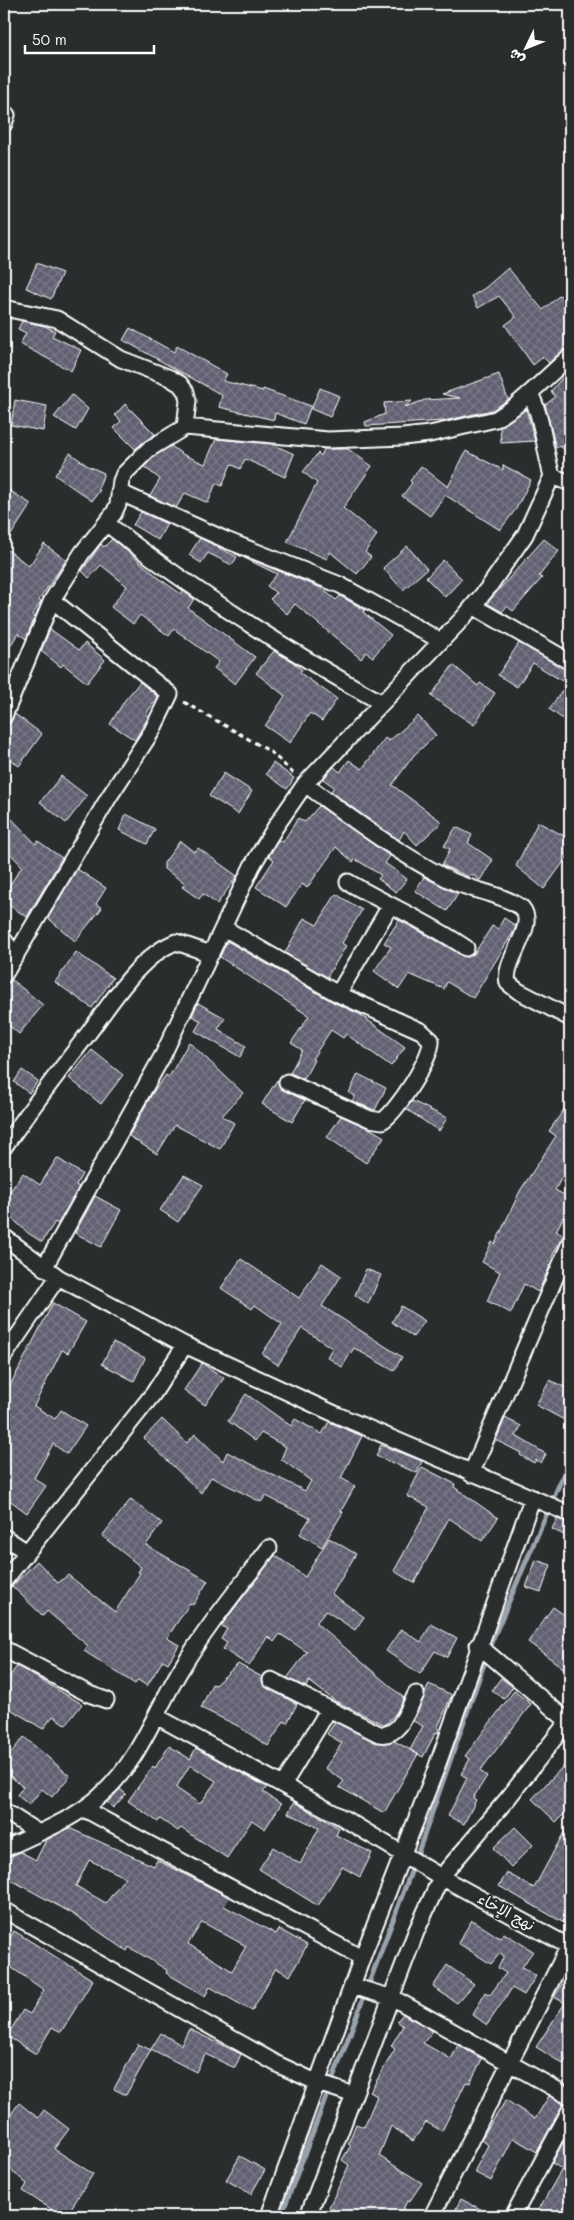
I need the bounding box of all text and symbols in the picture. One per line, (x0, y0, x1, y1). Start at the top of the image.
scale bar (25, 22, 154, 54)
north arrow (502, 22, 552, 72)
text: 50 m (32, 29, 67, 49)
text: ش (504, 45, 528, 69)
street label: نهج الإخاء (474, 1888, 539, 1935)

